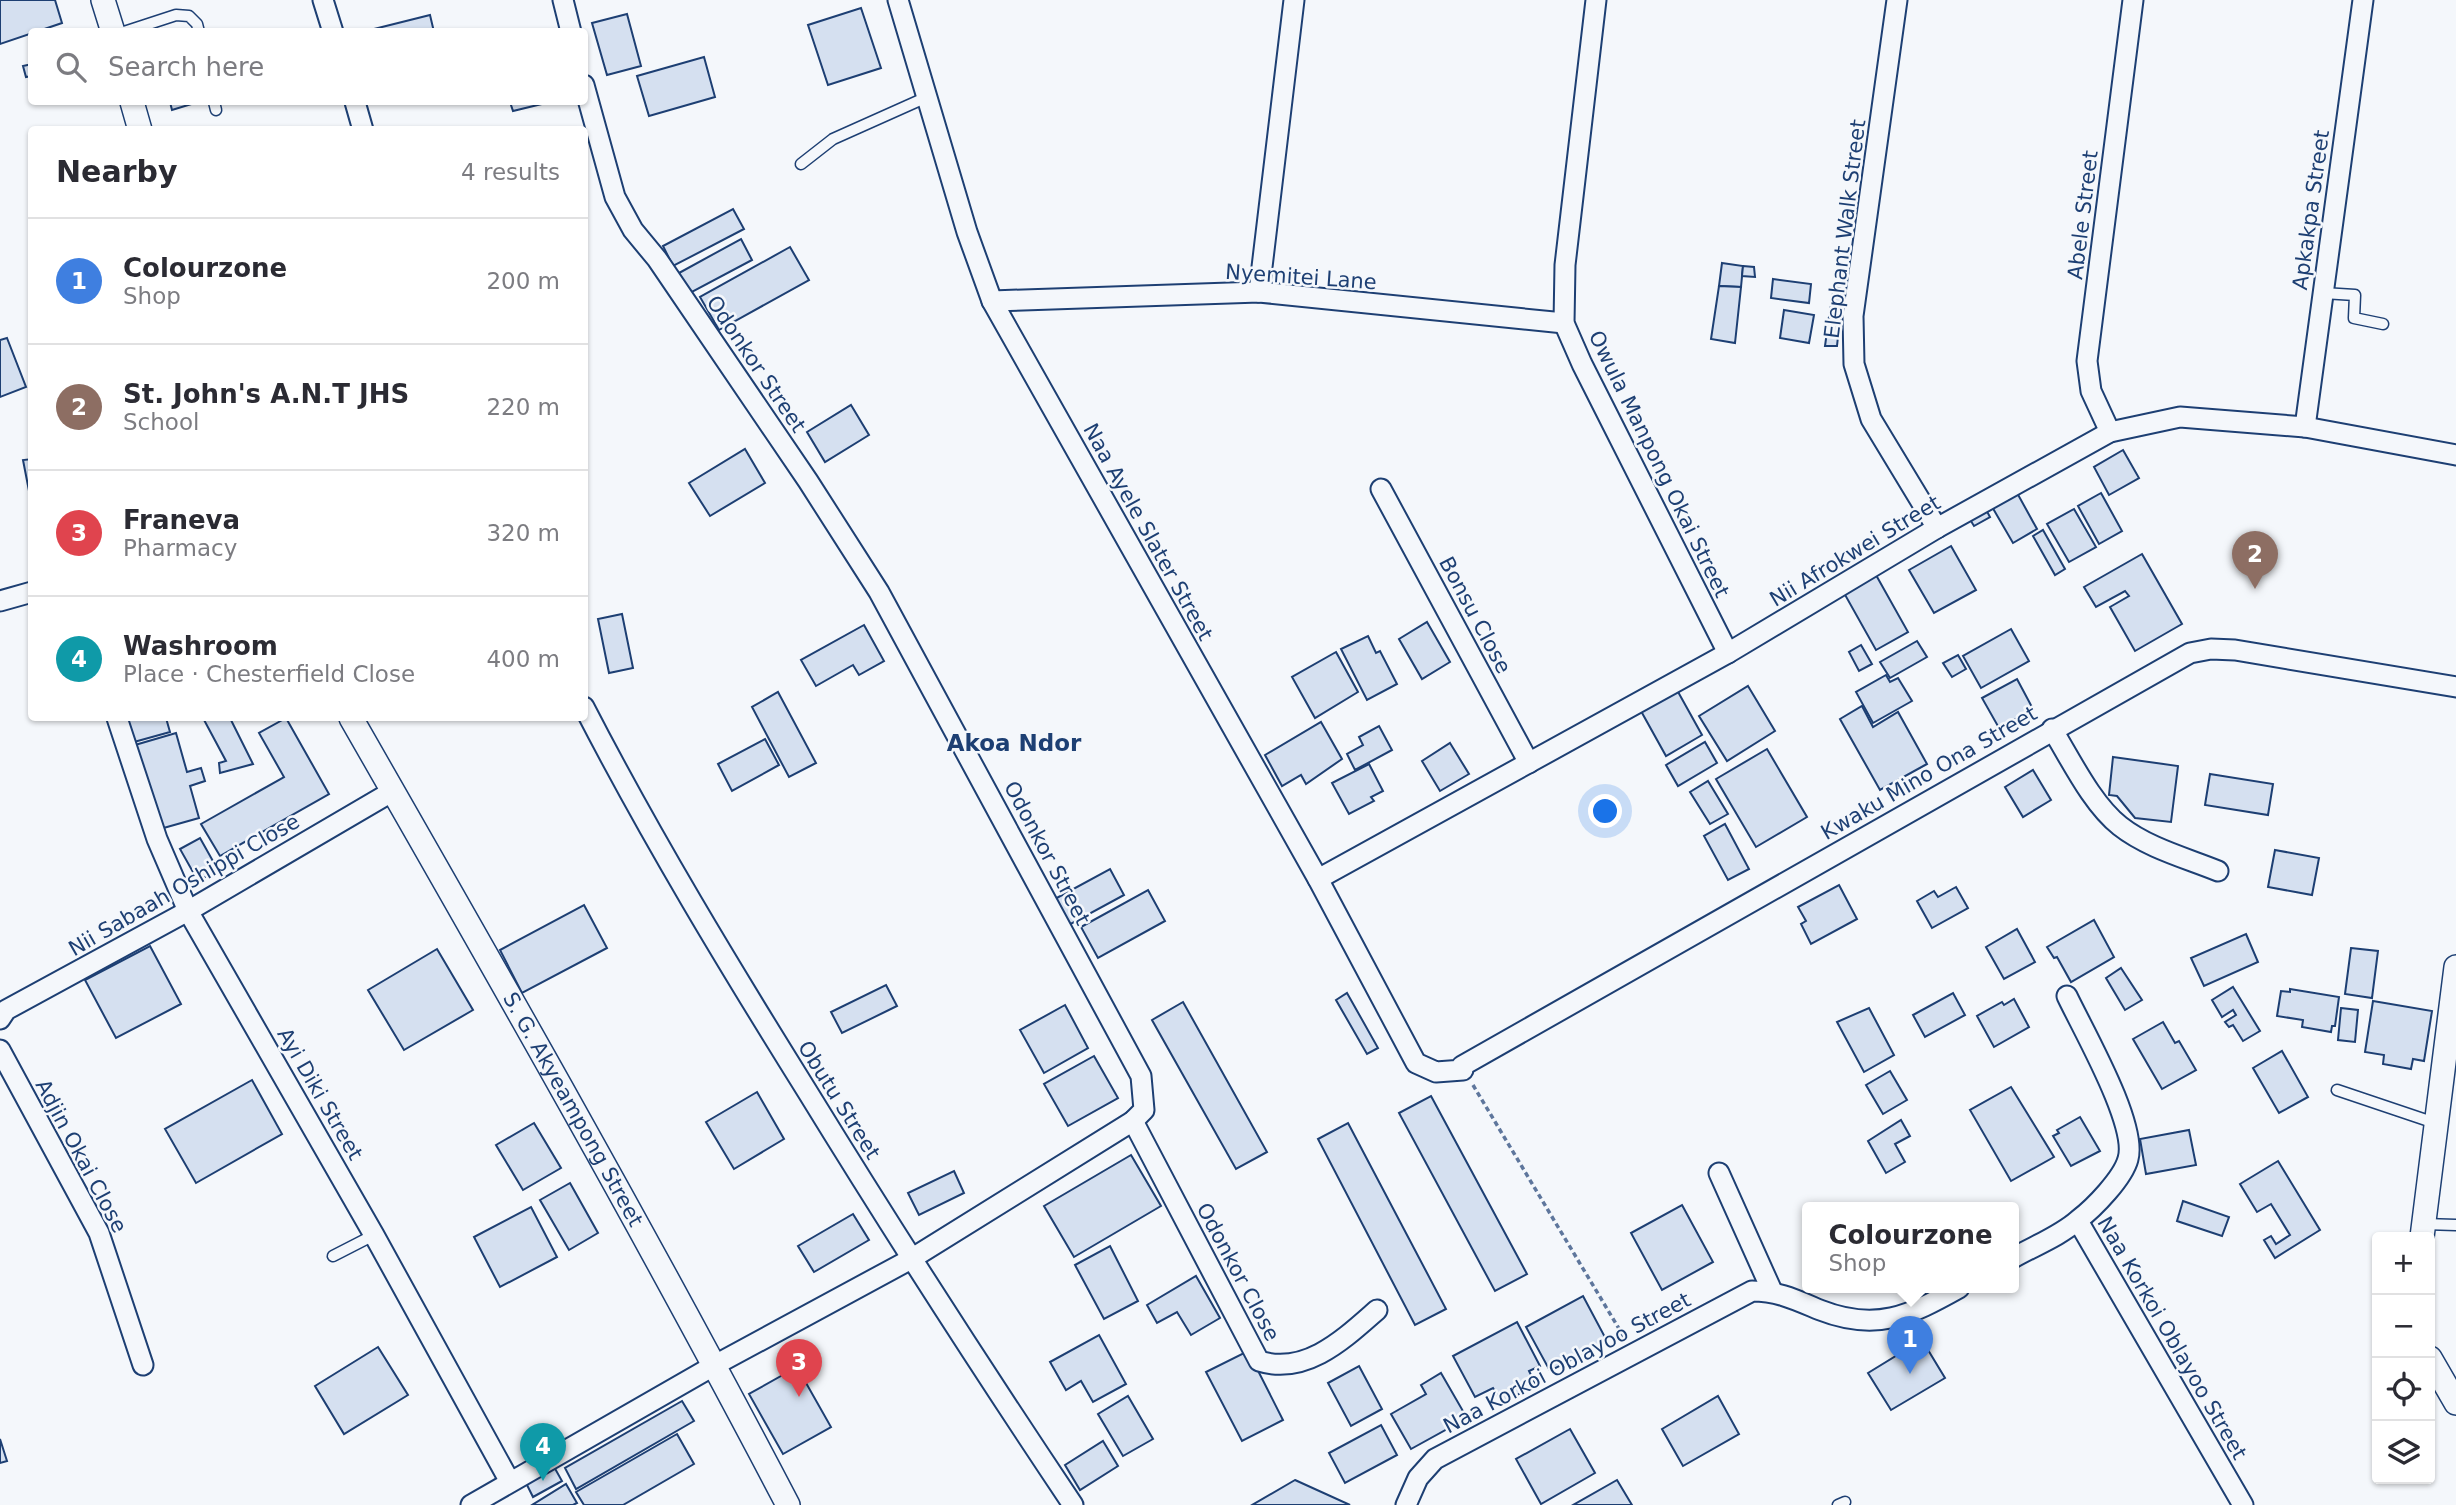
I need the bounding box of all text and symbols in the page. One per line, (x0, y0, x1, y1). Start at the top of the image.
search box (28, 28, 588, 105)
icon: search (52, 48, 90, 86)
text: Search here (108, 52, 264, 82)
street label: Elephant Walk Street (1820, 118, 1870, 340)
street label: Apkakpa Street (2288, 129, 2334, 291)
street label: Abele Street (2063, 149, 2103, 281)
text: Nearby (56, 154, 178, 189)
text: 4 results (461, 159, 560, 185)
text: Colourzone (123, 253, 287, 283)
street label: Nyemitei Lane (1224, 260, 1378, 294)
text: 1 (71, 268, 87, 294)
text: 200 m (486, 268, 560, 294)
text: Shop (123, 283, 181, 309)
street label: Odonkor Street (701, 291, 811, 437)
street label: Owula Manpong Okai Street (1584, 327, 1734, 601)
text: St. John's A.N.T JHS (123, 379, 409, 409)
text: 2 (71, 394, 87, 420)
text: 220 m (486, 394, 560, 420)
text: School (123, 409, 199, 435)
street label: Naa Ayele Slater Street (1078, 419, 1218, 645)
street label: Nii Afrokwei Street (1765, 491, 1945, 611)
text: Franeva (123, 505, 240, 535)
text: 3 (71, 520, 87, 546)
text: 320 m (486, 520, 560, 546)
pin: 2 (2232, 531, 2278, 589)
text: Pharmacy (123, 535, 237, 561)
street label: Bonsu Close (1434, 553, 1516, 677)
text: Washroom (123, 631, 278, 661)
text: 4 (71, 646, 87, 672)
text: 400 m (486, 646, 560, 672)
text: Place · Chesterfield Close (123, 661, 415, 687)
street label: Kwaku Mino Ona Street (1817, 701, 2041, 845)
district label: Akoa Ndor (947, 730, 1082, 756)
street label: Odonkor Street (999, 777, 1095, 929)
your location (1588, 794, 1622, 828)
street label: Nii Sabaah Oshippi Close (64, 809, 304, 961)
street label: S. G. Akyeampong Street (498, 988, 648, 1231)
street label: Ayi Diki Street (273, 1024, 367, 1164)
street label: Obutu Street (793, 1036, 885, 1164)
street label: Adjin Okai Close (31, 1075, 131, 1237)
street label: Odonkor Close (1192, 1199, 1284, 1345)
popup (1802, 1202, 2019, 1293)
street label: Naa Korkoi Oblayoo Street (2093, 1212, 2251, 1464)
text: Colourzone (1828, 1220, 1993, 1250)
map controls (2372, 1232, 2435, 1484)
button: + (2372, 1232, 2435, 1295)
text: Shop (1828, 1250, 1886, 1276)
street label: Naa Korkoi Oblayoo Street (1439, 1288, 1695, 1438)
button: − (2372, 1295, 2435, 1358)
pin: 1 (1887, 1316, 1933, 1374)
pin: 3 (776, 1339, 822, 1397)
button: locate (2372, 1358, 2435, 1421)
button: layers (2372, 1421, 2435, 1484)
pin: 4 (520, 1423, 566, 1481)

